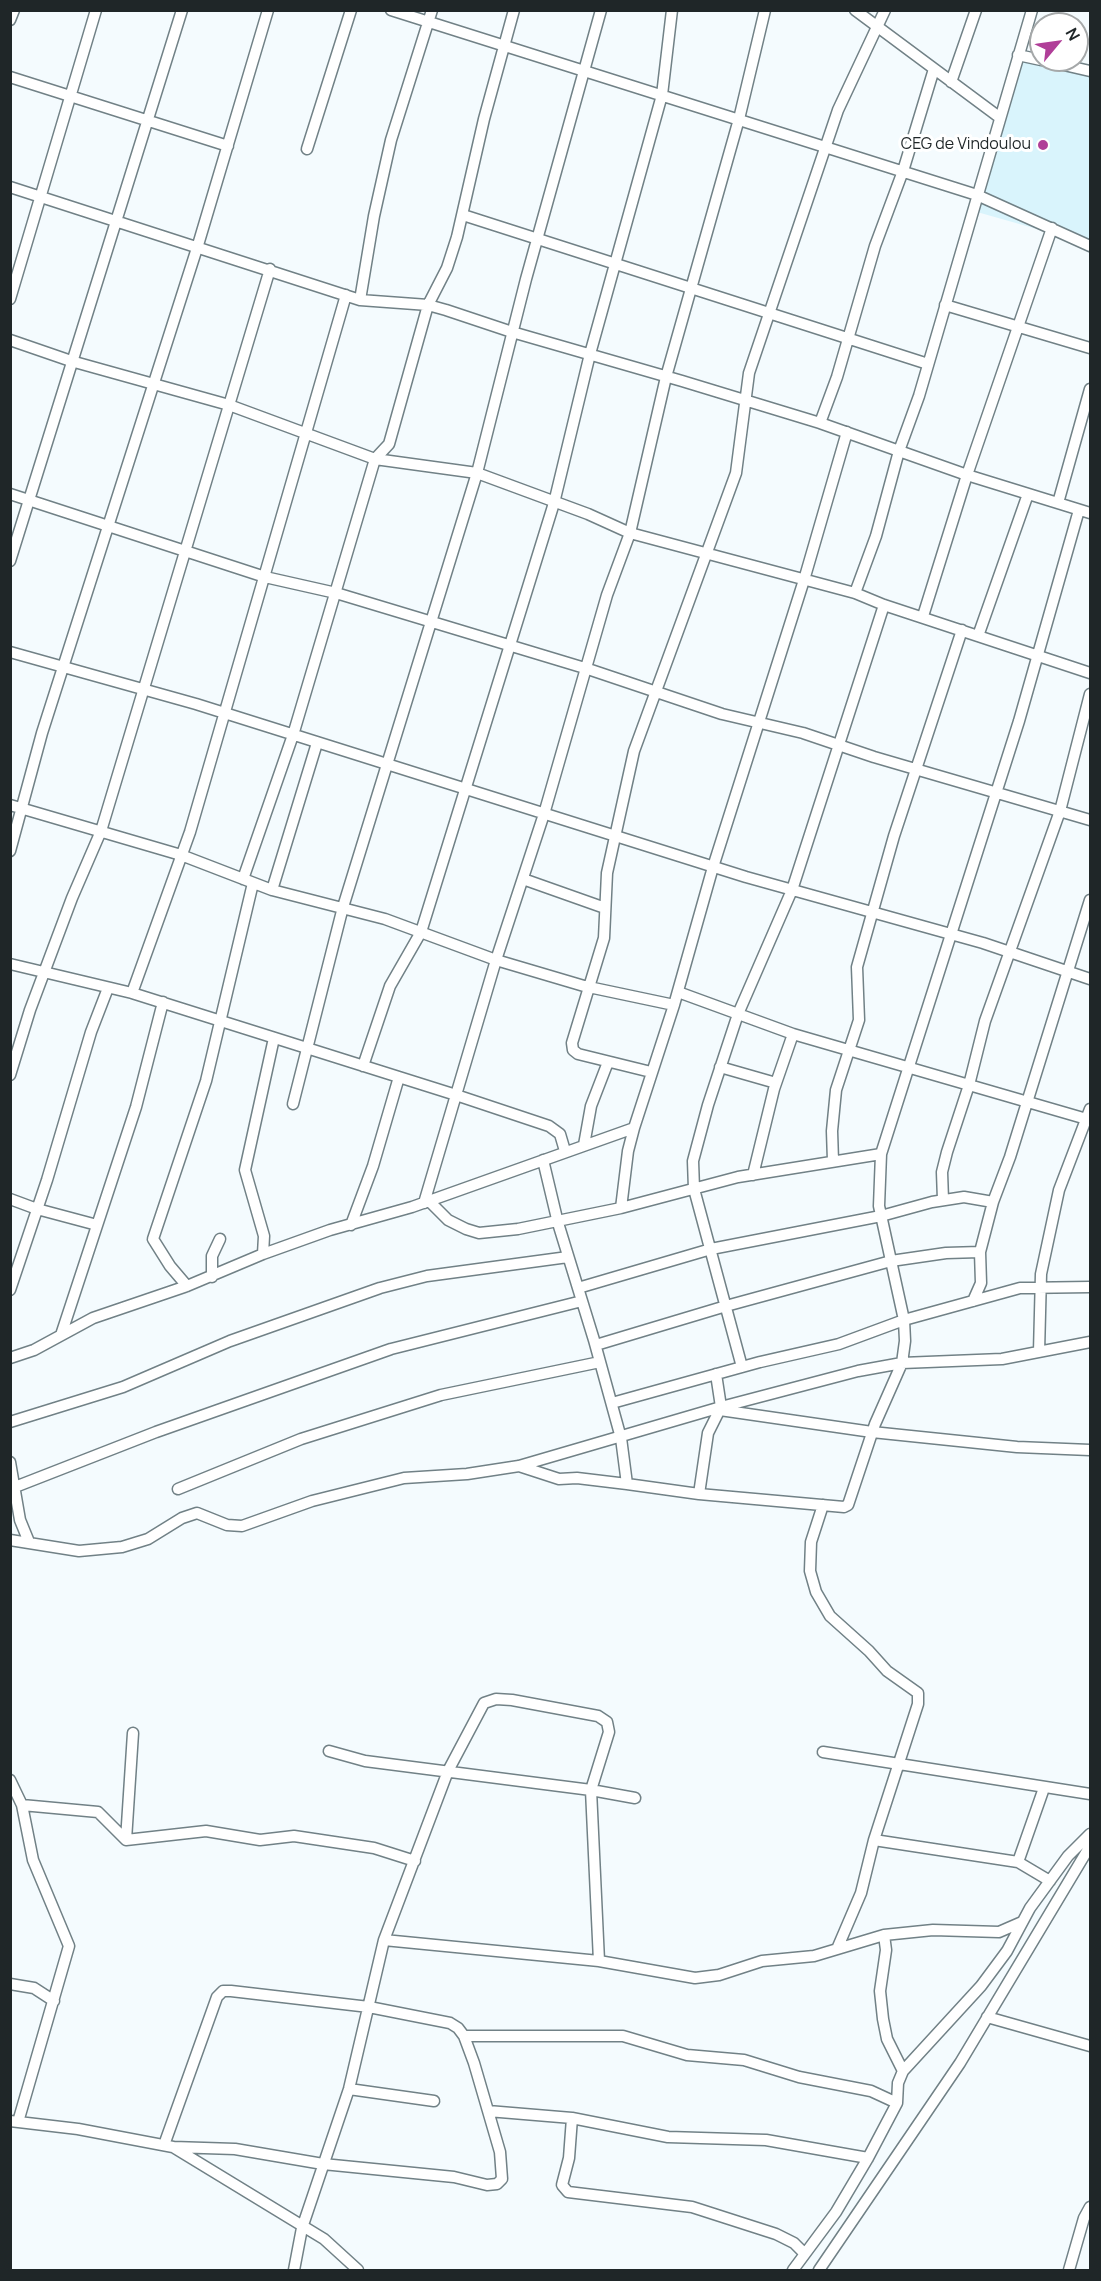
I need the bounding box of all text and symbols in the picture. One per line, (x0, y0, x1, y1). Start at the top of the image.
north arrow (1029, 12, 1089, 72)
text: N (1061, 24, 1085, 45)
place label: CEG de Vindoulou (901, 135, 1031, 155)
marker: CEG de Vindoulou (1036, 138, 1050, 152)

